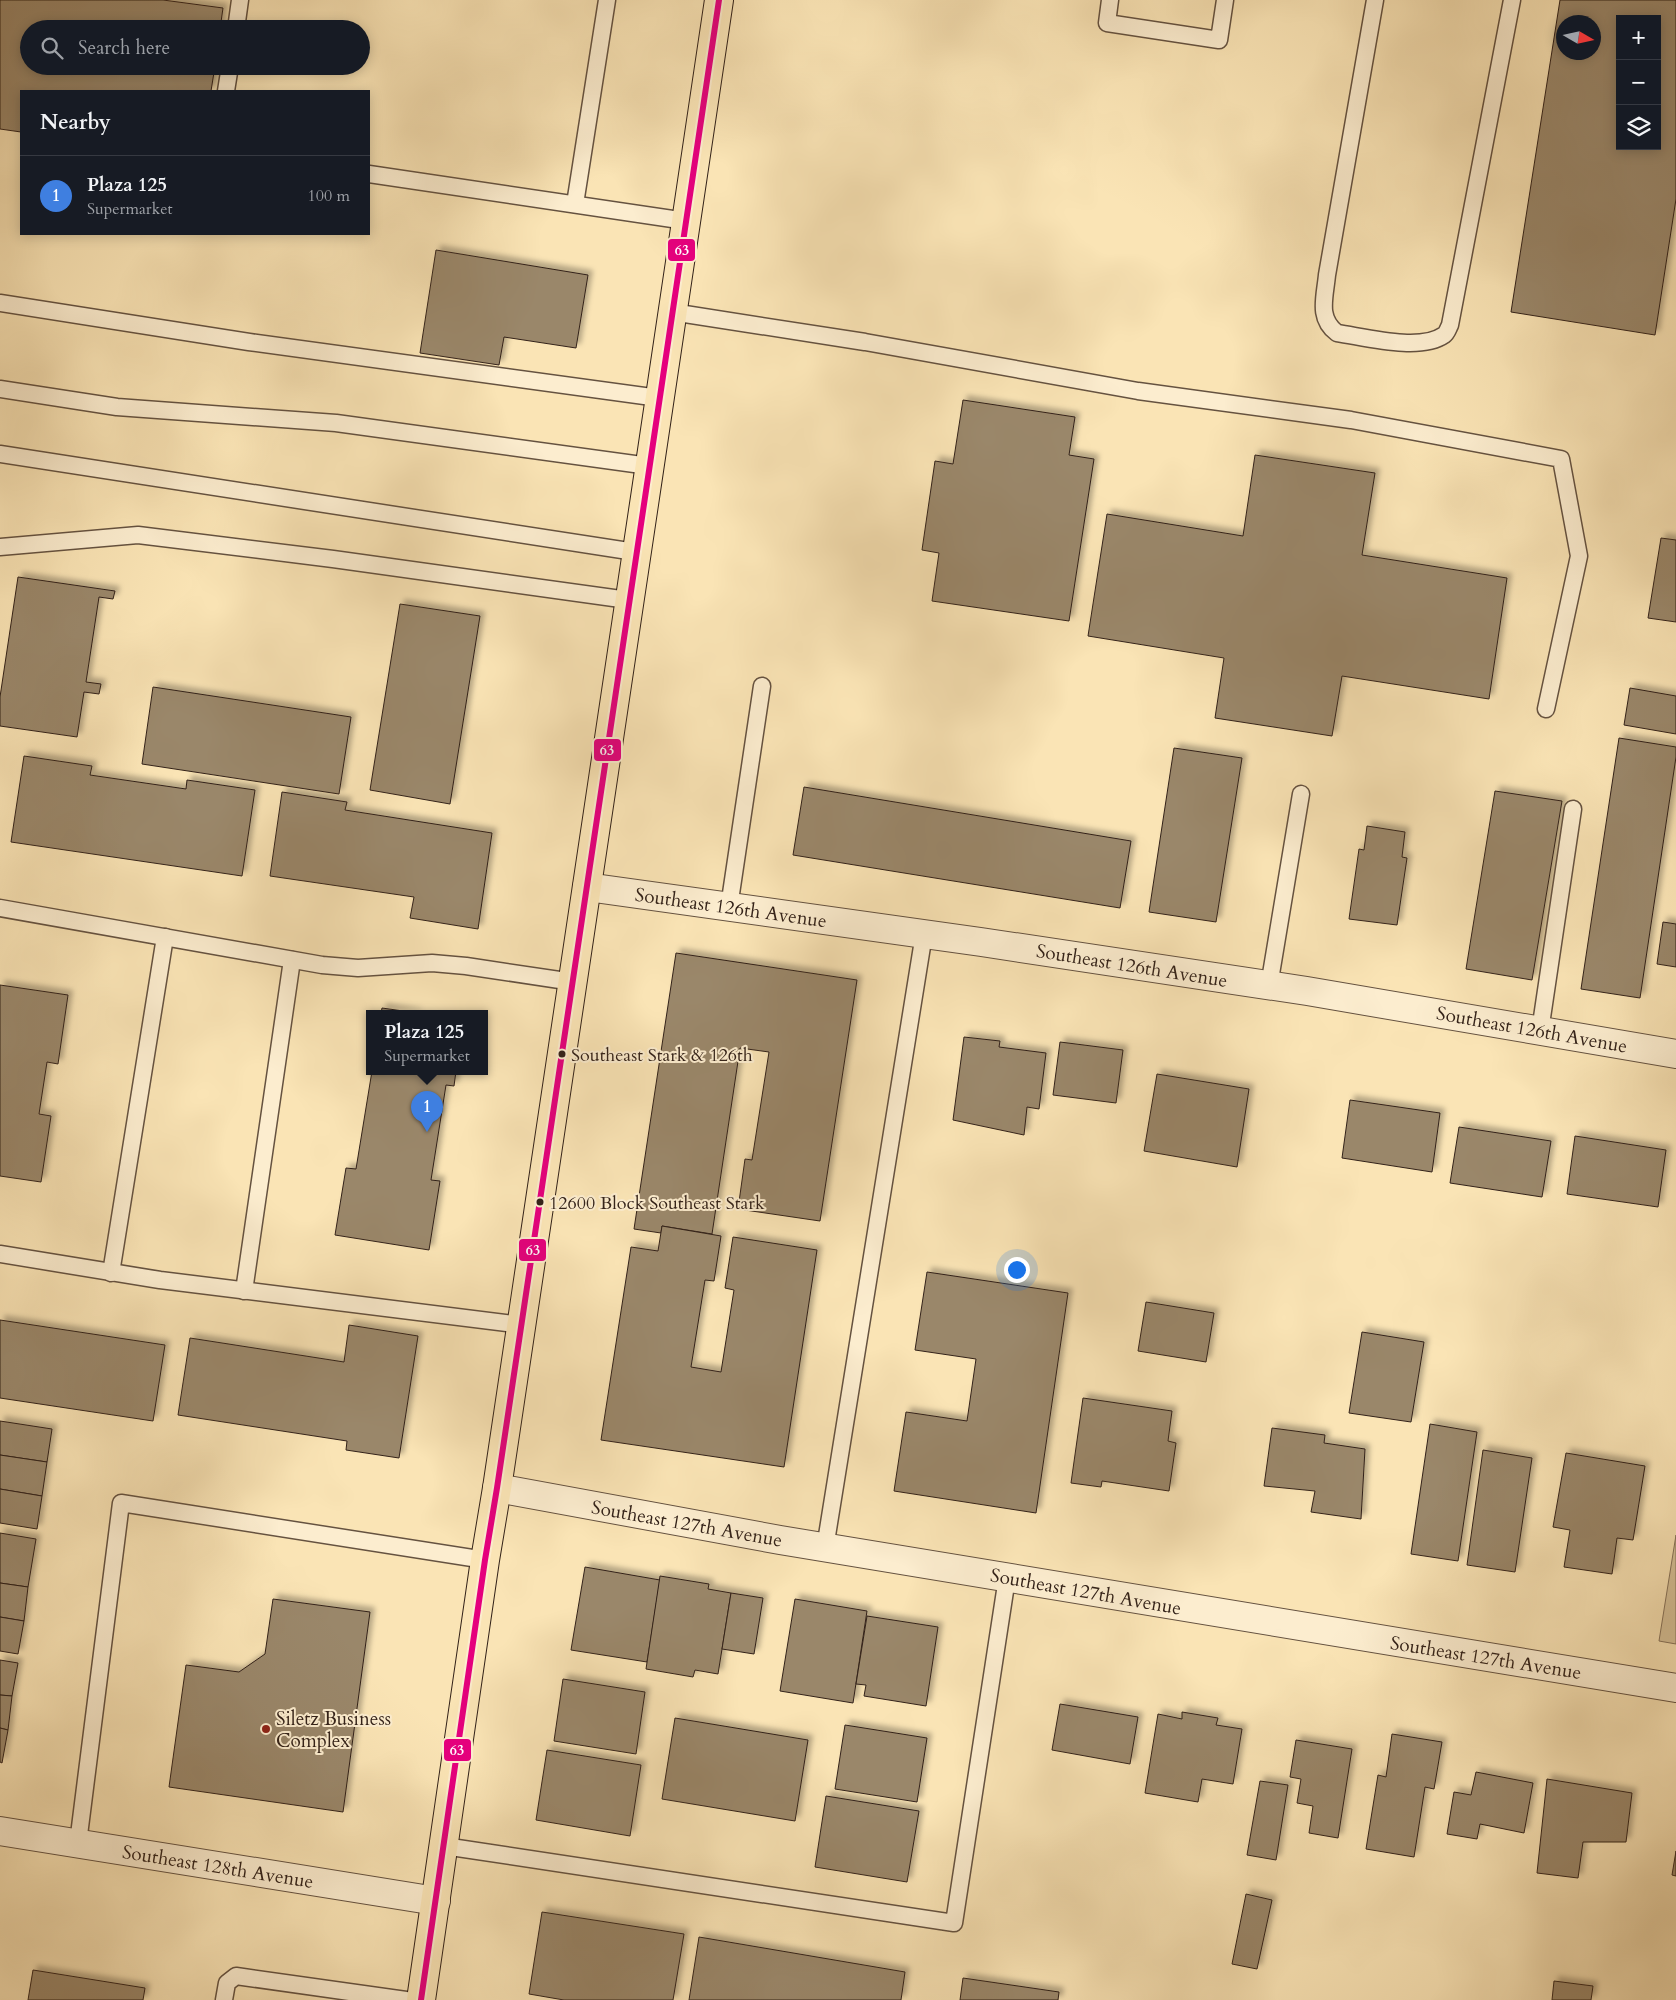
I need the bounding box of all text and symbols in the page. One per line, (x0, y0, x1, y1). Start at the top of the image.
north arrow (1556, 15, 1601, 60)
map controls (1616, 15, 1661, 150)
button: + (1616, 15, 1661, 60)
search box (20, 20, 370, 75)
icon: search (38, 34, 66, 62)
text: Search here (78, 35, 170, 61)
button: − (1616, 60, 1661, 105)
button: layers (1616, 105, 1661, 150)
text: Nearby (40, 108, 111, 137)
text: Plaza 125 (87, 172, 167, 198)
text: 1 (52, 185, 60, 207)
text: 100 m (308, 185, 350, 207)
text: Supermarket (87, 198, 173, 220)
line badge: 63 (667, 238, 696, 262)
text: 63 (675, 241, 689, 260)
line badge: 63 (593, 738, 622, 762)
text: 63 (600, 741, 614, 760)
street label: Southeast 126th Avenue (633, 882, 828, 934)
street label: Southeast 126th Avenue (1034, 938, 1229, 994)
street label: Southeast 126th Avenue (1434, 1000, 1629, 1060)
popup (366, 1010, 488, 1075)
text: Plaza 125 (384, 1019, 464, 1045)
place label: Southeast Stark & 126th (571, 1043, 753, 1068)
text: Supermarket (384, 1045, 470, 1067)
marker: Southeast Stark & 126th (557, 1049, 567, 1059)
pin: 1 (411, 1091, 443, 1132)
place label: 12600 Block Southeast Stark (549, 1191, 765, 1216)
marker: 12600 Block Southeast Stark (535, 1197, 545, 1207)
line badge: 63 (518, 1238, 547, 1262)
text: 63 (526, 1241, 540, 1260)
your location (1004, 1257, 1030, 1283)
street label: Southeast 127th Avenue (589, 1494, 784, 1554)
street label: Southeast 127th Avenue (988, 1562, 1183, 1622)
street label: Southeast 127th Avenue (1388, 1630, 1583, 1686)
place label: Siletz Business Complex (276, 1706, 391, 1754)
marker: Siletz Business Complex (260, 1723, 272, 1735)
line badge: 63 (443, 1738, 472, 1762)
text: 63 (450, 1741, 464, 1760)
street label: Southeast 128th Avenue (120, 1839, 315, 1895)

